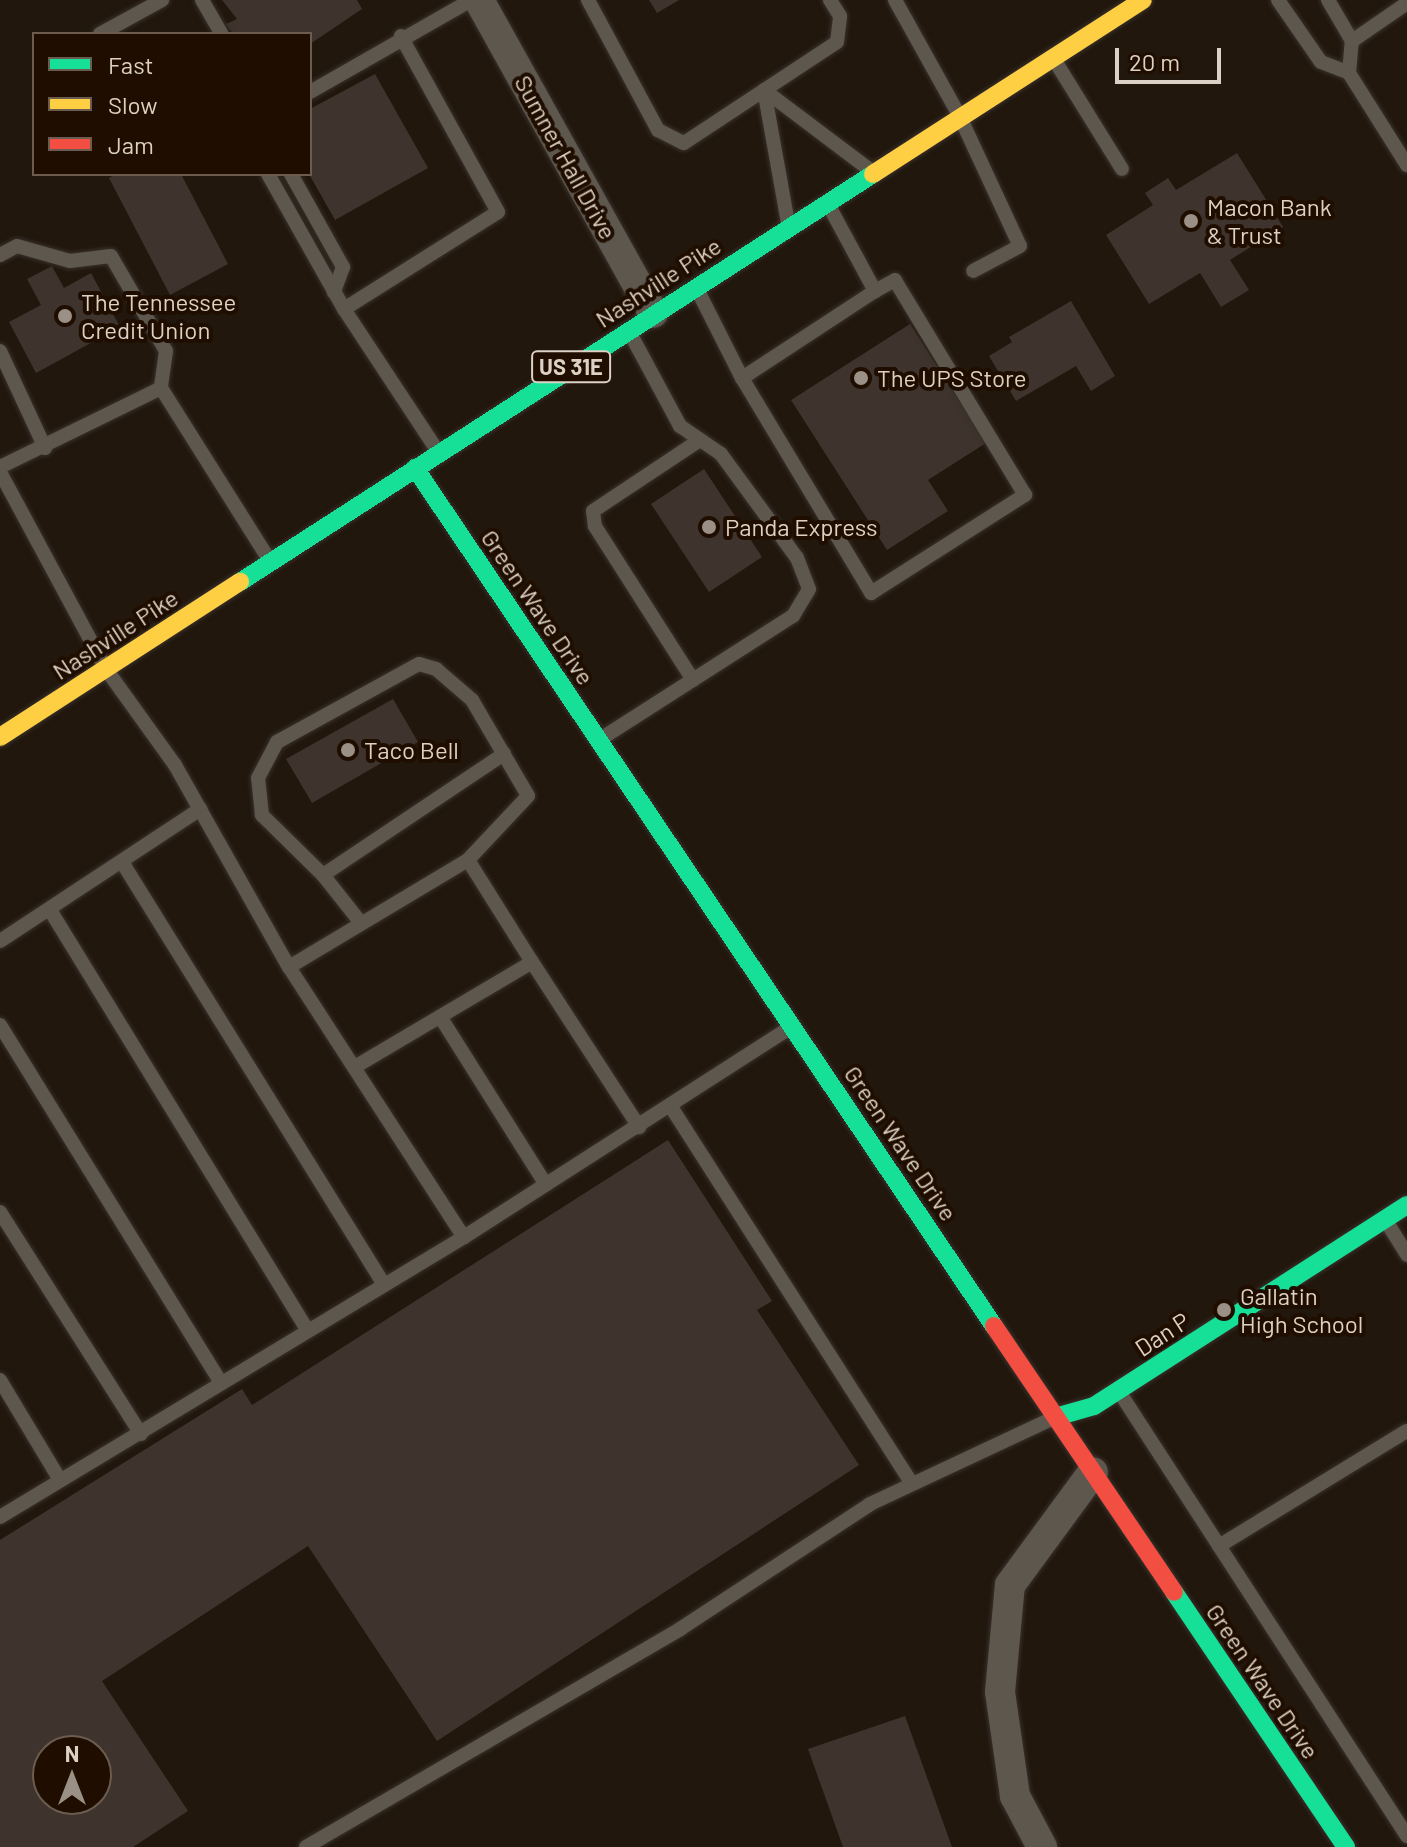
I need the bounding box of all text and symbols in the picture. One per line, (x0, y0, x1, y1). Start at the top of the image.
legend (32, 32, 312, 176)
scale bar (1119, 32, 1225, 82)
text: 20 m (1129, 47, 1180, 76)
text: Fast (108, 50, 153, 79)
street label: Sumner Hall Drive (509, 70, 623, 244)
text: Slow (108, 90, 157, 119)
text: Jam (108, 130, 154, 159)
place label: Macon Bank & Trust (1207, 193, 1332, 249)
marker: Macon Bank & Trust (1182, 212, 1200, 230)
street label: Nashville Pike (590, 231, 726, 333)
place label: The Tennessee Credit Union (81, 288, 236, 344)
marker: The Tennessee Credit Union (56, 307, 74, 325)
road number: US 31E (531, 349, 611, 385)
place label: The UPS Store (877, 364, 1026, 392)
marker: The UPS Store (852, 369, 870, 387)
place label: Panda Express (725, 513, 877, 541)
marker: Panda Express (700, 518, 718, 536)
street label: Green Wave Drive (476, 524, 600, 690)
street label: Nashville Pike (47, 583, 183, 685)
place label: Taco Bell (364, 736, 459, 764)
marker: Taco Bell (339, 741, 357, 759)
street label: Green Wave Drive (839, 1060, 963, 1226)
place label: Gallatin High School (1240, 1282, 1363, 1338)
marker: Gallatin High School (1215, 1301, 1233, 1319)
street label: Dan P (1129, 1306, 1195, 1362)
street label: Green Wave Drive (1201, 1598, 1325, 1764)
north arrow (32, 1735, 112, 1815)
text: N (65, 1740, 79, 1766)

